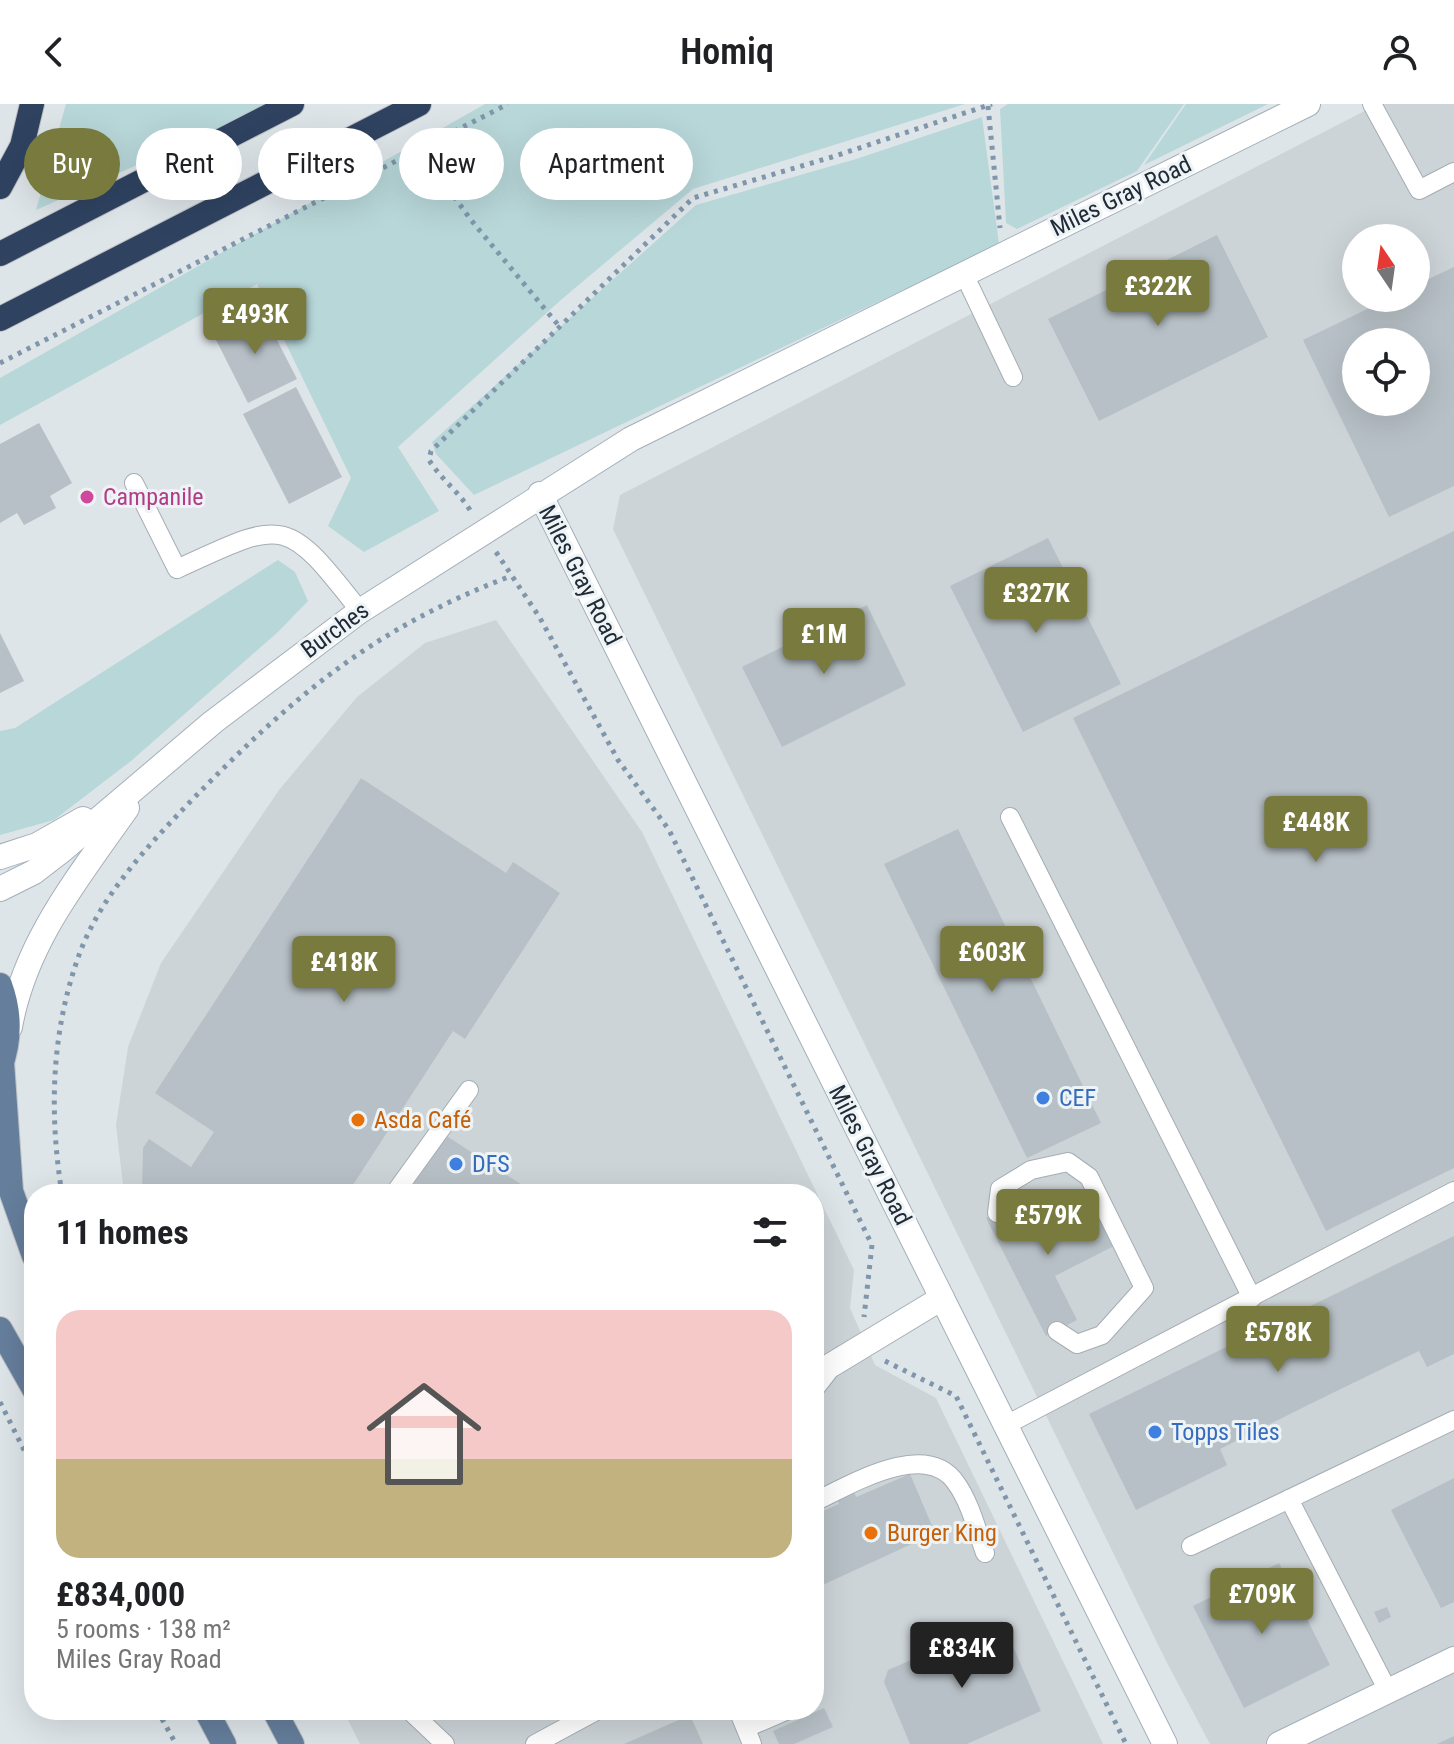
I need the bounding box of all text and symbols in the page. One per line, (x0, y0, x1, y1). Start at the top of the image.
icon: back (32, 30, 76, 74)
icon: person (1378, 30, 1422, 74)
text: Homiq (680, 31, 774, 73)
chip: Buy (24, 128, 120, 200)
chip: Rent (136, 128, 242, 200)
chip: Filters (258, 128, 383, 200)
chip: New (399, 128, 504, 200)
chip: Apartment (520, 128, 693, 200)
street label: Miles Gray Road (1046, 150, 1196, 242)
north arrow (1342, 224, 1430, 312)
map controls (1342, 224, 1430, 416)
pin: £322K (1102, 260, 1214, 328)
text: £322K (1124, 271, 1192, 301)
pin: £493K (199, 288, 311, 356)
text: £493K (221, 299, 289, 329)
button: locate (1342, 328, 1430, 416)
place label: Campanile (103, 483, 203, 511)
marker: Campanile (78, 488, 96, 506)
street label: Miles Gray Road (533, 501, 627, 649)
pin: £327K (980, 567, 1092, 635)
text: £327K (1002, 578, 1070, 608)
street label: Burches (296, 596, 374, 664)
pin: £1M (785, 608, 863, 676)
text: £1M (801, 619, 847, 649)
pin: £448K (1260, 796, 1372, 864)
text: £448K (1282, 807, 1350, 837)
pin: £603K (936, 926, 1048, 994)
pin: £418K (288, 936, 400, 1004)
text: £603K (958, 937, 1026, 967)
text: £418K (310, 947, 378, 977)
street label: Miles Gray Road (823, 1081, 917, 1229)
place label: CEF (1059, 1084, 1096, 1112)
marker: CEF (1034, 1089, 1052, 1107)
place label: Asda Café (374, 1106, 471, 1134)
marker: Asda Café (349, 1111, 367, 1129)
place label: DFS (472, 1150, 510, 1178)
marker: DFS (447, 1155, 465, 1173)
pin: £579K (992, 1189, 1104, 1257)
text: £579K (1014, 1200, 1082, 1230)
icon: filters (748, 1210, 792, 1254)
text: 11 homes (56, 1212, 189, 1252)
pin: £578K (1222, 1306, 1334, 1374)
text: £578K (1244, 1317, 1312, 1347)
icon: home (352, 1362, 496, 1506)
place label: Topps Tiles (1171, 1418, 1280, 1446)
marker: Topps Tiles (1146, 1423, 1164, 1441)
place label: Burger King (887, 1519, 997, 1547)
marker: Burger King (862, 1524, 880, 1542)
pin: £709K (1206, 1568, 1318, 1636)
text: £834,000 (56, 1574, 185, 1614)
text: £709K (1228, 1579, 1296, 1609)
text: 5 rooms · 138 m² (56, 1614, 231, 1644)
pin: £834K (906, 1622, 1018, 1690)
text: £834K (928, 1633, 996, 1663)
text: Miles Gray Road (56, 1644, 222, 1674)

